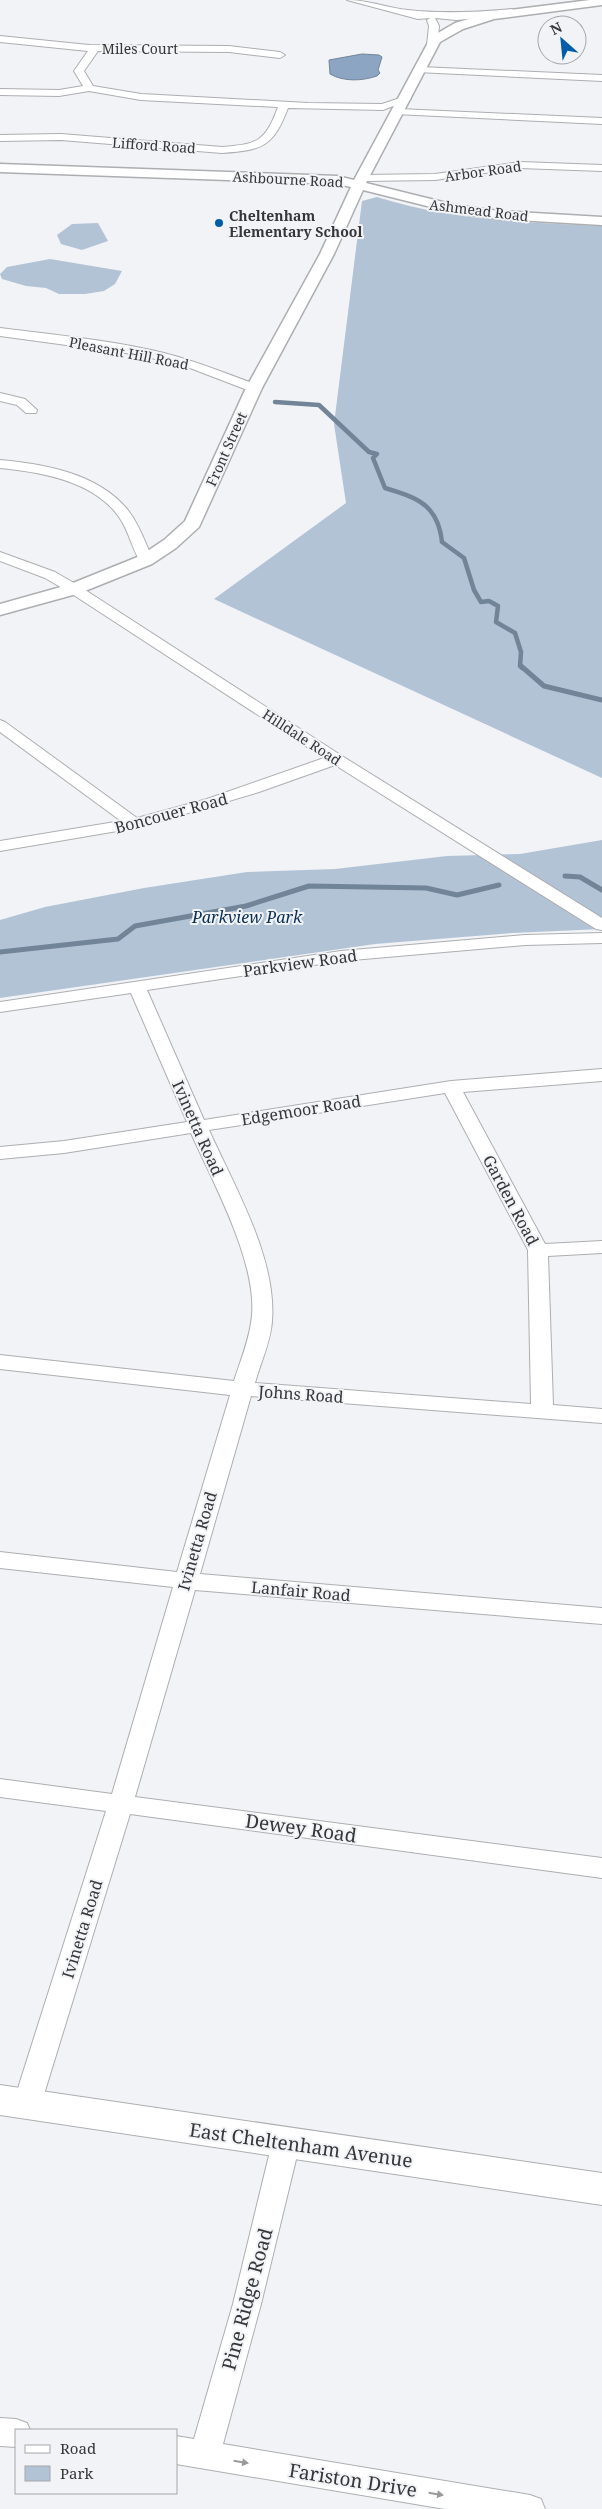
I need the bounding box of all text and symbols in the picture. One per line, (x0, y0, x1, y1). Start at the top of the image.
north arrow (537, 15, 587, 65)
text: N (547, 17, 565, 39)
street label: Miles Court (102, 39, 178, 58)
street label: Lifford Road (112, 133, 197, 157)
street label: Arbor Road (443, 156, 523, 186)
street label: Ashbourne Road (232, 167, 344, 191)
street label: Ashmead Road (428, 194, 530, 226)
place label: Cheltenham Elementary School (229, 206, 362, 241)
marker: Cheltenham Elementary School (213, 217, 225, 229)
street label: Pleasant Hill Road (67, 332, 191, 374)
street label: Front Street (201, 409, 251, 489)
street label: Hilldale Road (259, 705, 345, 770)
street label: Boncouer Road (112, 787, 230, 839)
park label: Parkview Park (191, 906, 303, 928)
street label: Parkview Road (242, 944, 359, 982)
street label: Ivinetta Road (167, 1077, 229, 1179)
street label: Edgemoor Road (240, 1090, 363, 1130)
street label: Garden Road (478, 1151, 544, 1249)
street label: Johns Road (257, 1380, 345, 1408)
street label: Ivinetta Road (172, 1489, 222, 1593)
street label: Lanfair Road (250, 1576, 352, 1606)
street label: Dewey Road (244, 1807, 359, 1849)
street label: Ivinetta Road (57, 1877, 107, 1981)
street label: East Cheltenham Avenue (188, 2116, 414, 2174)
street label: Pine Ridge Road (216, 2225, 279, 2373)
legend (15, 2429, 178, 2494)
text: Road (60, 2438, 96, 2458)
street label: Fariston Drive (287, 2457, 419, 2503)
one-way arrow (234, 2458, 250, 2466)
text: Park (60, 2463, 94, 2483)
one-way arrow (429, 2490, 445, 2498)

